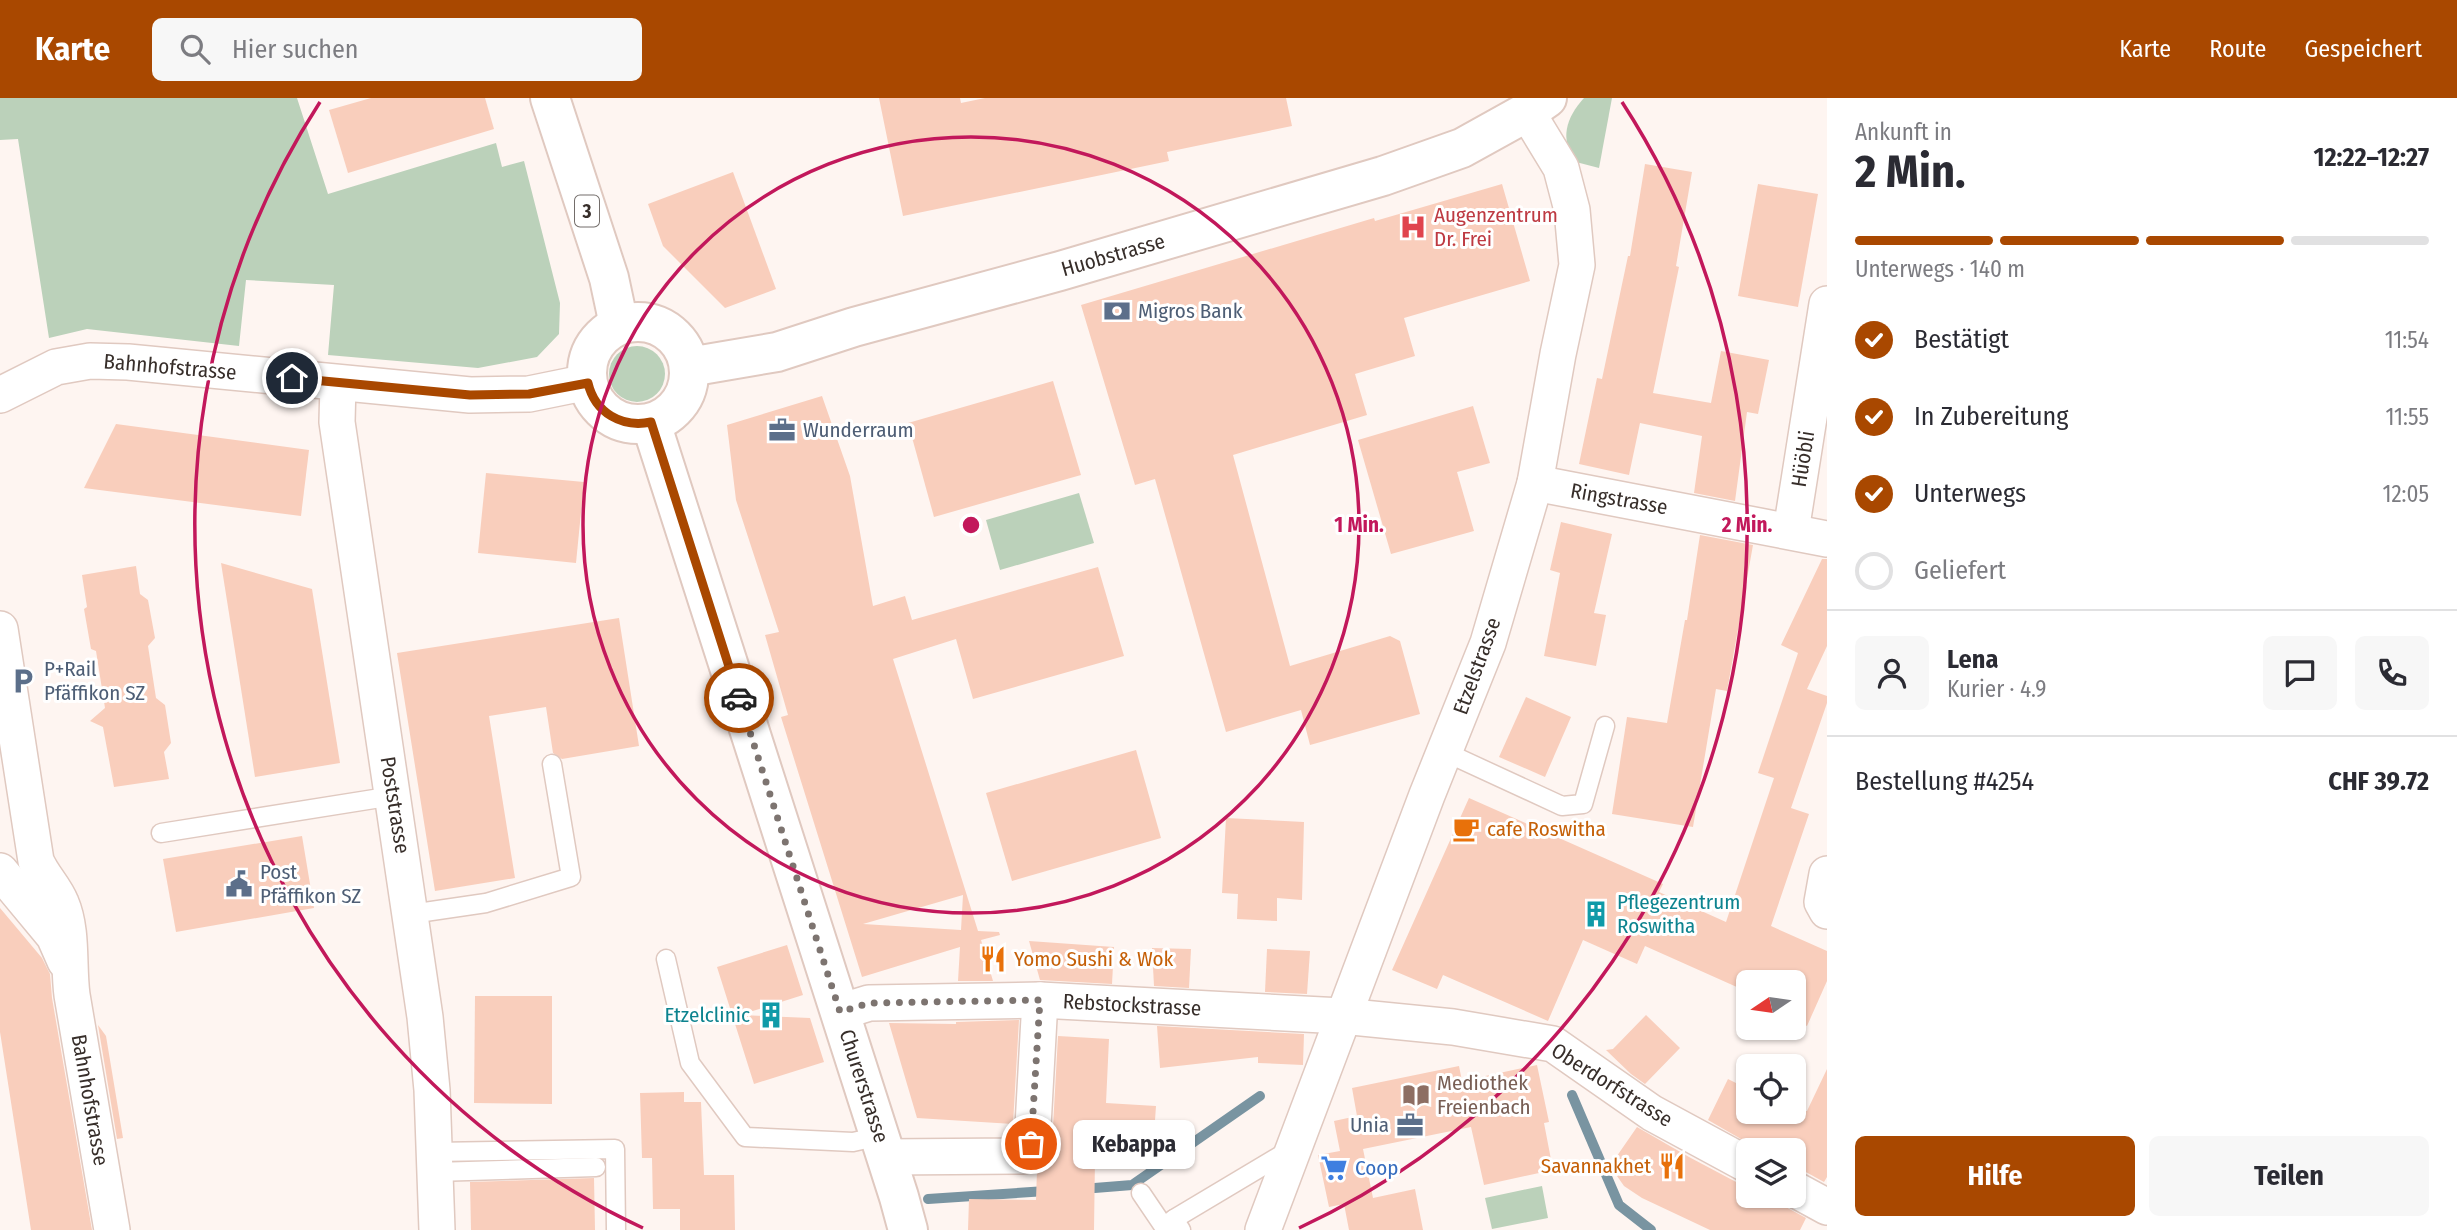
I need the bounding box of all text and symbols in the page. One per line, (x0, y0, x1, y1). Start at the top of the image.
search box (152, 18, 642, 81)
text: Karte (35, 29, 110, 69)
icon: search (176, 30, 214, 68)
text: Hier suchen (232, 34, 359, 65)
text: Karte (2119, 35, 2171, 63)
text: Route (2209, 35, 2266, 63)
text: Gespeichert (2304, 35, 2422, 63)
text: Ankunft in (1855, 118, 1952, 146)
text: 12:22–12:27 (2313, 142, 2429, 173)
text: 2 Min. (1855, 144, 1966, 199)
road number: 3 (575, 195, 599, 226)
place label: Augenzentrum Dr. Frei (1434, 202, 1558, 252)
hospital icon: Augenzentrum Dr. Frei (1398, 212, 1428, 242)
street label: Huobstrasse (1058, 228, 1168, 282)
text: Unterwegs · 140 m (1855, 255, 2025, 283)
bank icon: Migros Bank (1102, 296, 1132, 326)
place label: Migros Bank (1138, 298, 1243, 324)
icon: check (1855, 321, 1893, 359)
text: Bestätigt (1914, 324, 2009, 355)
text: 11:54 (2385, 326, 2429, 354)
street label: Bahnhofstrasse (103, 348, 237, 386)
pin (262, 348, 322, 408)
icon: home (273, 359, 311, 397)
icon: check (1855, 398, 1893, 436)
text: In Zubereitung (1914, 401, 2068, 432)
text: 11:55 (2385, 403, 2429, 431)
office icon: Wunderraum (767, 415, 797, 445)
place label: Wunderraum (803, 417, 914, 443)
street label: Hüöbli (1786, 429, 1820, 489)
icon: check (1855, 475, 1893, 513)
street label: Ringstrasse (1568, 478, 1670, 520)
text: Unterwegs (1914, 478, 2026, 509)
text: 12:05 (2382, 480, 2429, 508)
text: 1 Min. (1334, 512, 1384, 538)
text: 2 Min. (1721, 512, 1772, 538)
centre of rings (959, 513, 983, 537)
text: Geliefert (1914, 555, 2006, 586)
street label: Etzelstrasse (1447, 614, 1507, 718)
button: person (1855, 636, 1929, 710)
button: chat (2263, 636, 2337, 710)
button: phone (2355, 636, 2429, 710)
text: Lena (1947, 644, 1998, 675)
place label: P+Rail Pfäffikon SZ (44, 656, 145, 706)
courier (704, 663, 774, 733)
parking icon: P+Rail Pfäffikon SZ (8, 666, 38, 696)
text: Kurier · 4.9 (1947, 675, 2047, 703)
icon: car (720, 679, 758, 717)
street label: Poststrasse (374, 755, 416, 855)
text: Bestellung #4254 (1855, 766, 2034, 797)
text: CHF 39.72 (2328, 766, 2429, 797)
cafe icon: cafe Roswitha (1451, 814, 1481, 844)
place label: cafe Roswitha (1487, 816, 1606, 842)
place label: Post Pfäffikon SZ (260, 859, 361, 909)
public building icon: Post Pfäffikon SZ (224, 869, 254, 899)
place label: Pflegezentrum Roswitha (1617, 889, 1740, 939)
building icon: Pflegezentrum Roswitha (1581, 899, 1611, 929)
restaurant icon: Yomo Sushi & Wok (978, 944, 1008, 974)
place label: Yomo Sushi & Wok (1014, 946, 1174, 972)
north arrow (1736, 970, 1806, 1040)
map controls (1736, 970, 1806, 1208)
street label: Rebstockstrasse (1062, 988, 1202, 1022)
building icon: Etzelclinic (756, 1000, 786, 1030)
place label: Etzelclinic (664, 1002, 750, 1028)
street label: Churerstrasse (833, 1026, 895, 1146)
street label: Bahnhofstrasse (66, 1032, 114, 1168)
street label: Oberdorfstrasse (1546, 1037, 1678, 1133)
button: locate (1736, 1054, 1806, 1124)
place label: Mediothek Freienbach (1437, 1070, 1531, 1120)
library icon: Mediothek Freienbach (1401, 1080, 1431, 1110)
office icon: Unia (1395, 1110, 1425, 1140)
place label: Unia (1350, 1112, 1389, 1138)
pin (1001, 1114, 1061, 1174)
callout: Kebappa (1073, 1119, 1196, 1168)
icon: bag (1012, 1125, 1050, 1163)
text: Kebappa (1092, 1130, 1176, 1158)
button: Hilfe (1855, 1136, 2135, 1216)
button: Teilen (2149, 1136, 2429, 1216)
button: layers (1736, 1138, 1806, 1208)
restaurant icon: Savannakhet (1657, 1151, 1687, 1181)
supermarket icon: Coop (1319, 1153, 1349, 1183)
place label: Savannakhet (1541, 1153, 1651, 1179)
place label: Coop (1355, 1155, 1399, 1181)

